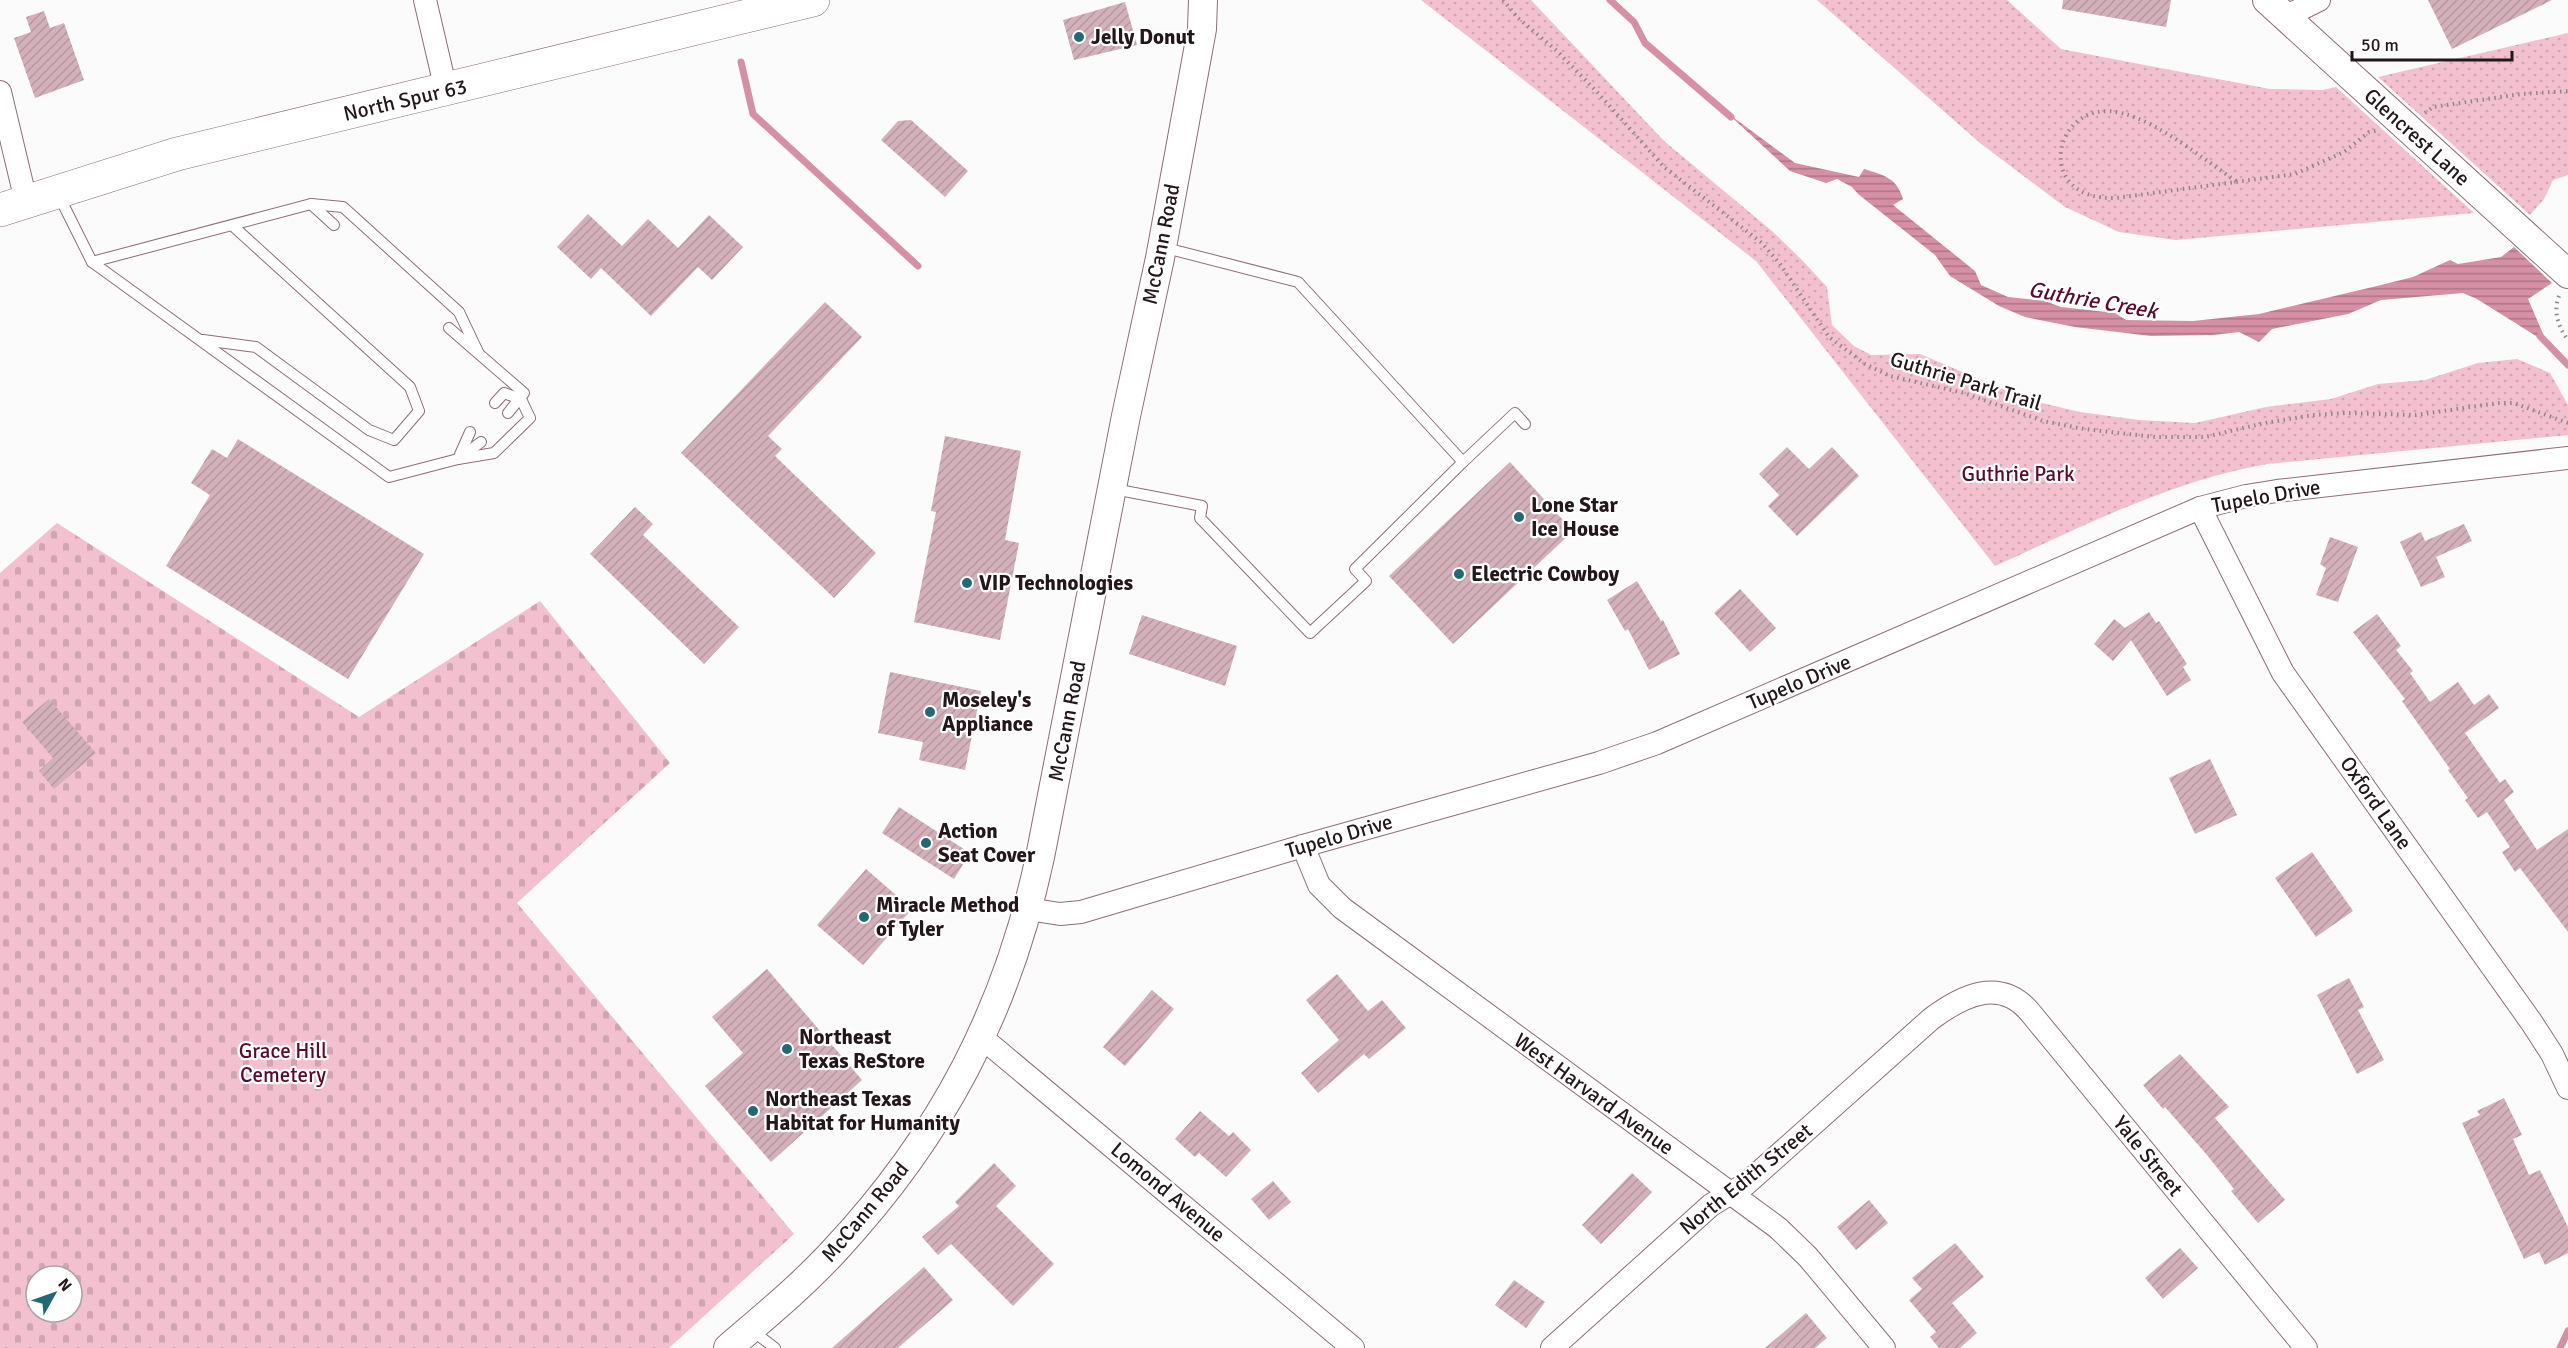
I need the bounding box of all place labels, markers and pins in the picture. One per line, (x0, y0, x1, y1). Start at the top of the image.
place label: Jelly Donut (1091, 24, 1195, 50)
marker: Jelly Donut (1072, 30, 1086, 44)
place label: Lone Star Ice House (1531, 492, 1619, 542)
marker: Lone Star Ice House (1512, 510, 1526, 524)
place label: Electric Cowboy (1471, 561, 1620, 587)
marker: Electric Cowboy (1452, 567, 1466, 581)
place label: VIP Technologies (979, 570, 1133, 596)
marker: VIP Technologies (960, 576, 974, 590)
place label: Moseley's Appliance (942, 687, 1033, 737)
marker: Moseley's Appliance (923, 705, 937, 719)
place label: Action Seat Cover (938, 818, 1036, 868)
marker: Action Seat Cover (919, 836, 933, 850)
place label: Miracle Method of Tyler (876, 892, 1019, 942)
marker: Miracle Method of Tyler (857, 910, 871, 924)
place label: Northeast Texas ReStore (799, 1024, 925, 1074)
marker: Northeast Texas ReStore (780, 1042, 794, 1056)
place label: Northeast Texas Habitat for Humanity (765, 1086, 960, 1136)
marker: Northeast Texas Habitat for Humanity (746, 1104, 760, 1118)

